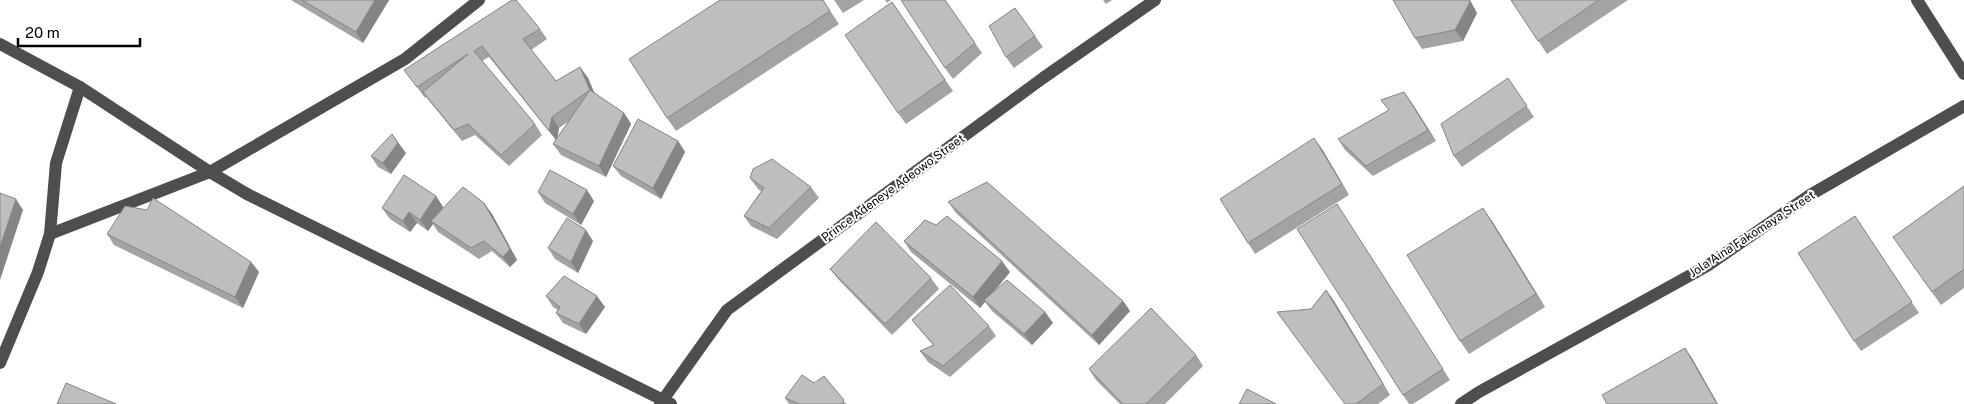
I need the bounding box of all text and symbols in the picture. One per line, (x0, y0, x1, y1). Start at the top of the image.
scale bar (18, 15, 140, 47)
text: 20 m (25, 24, 60, 41)
street label: Prince Adeneye Adeowo Street (819, 131, 967, 245)
street label: Jola Aina Fakomaya Street (1686, 188, 1818, 280)

